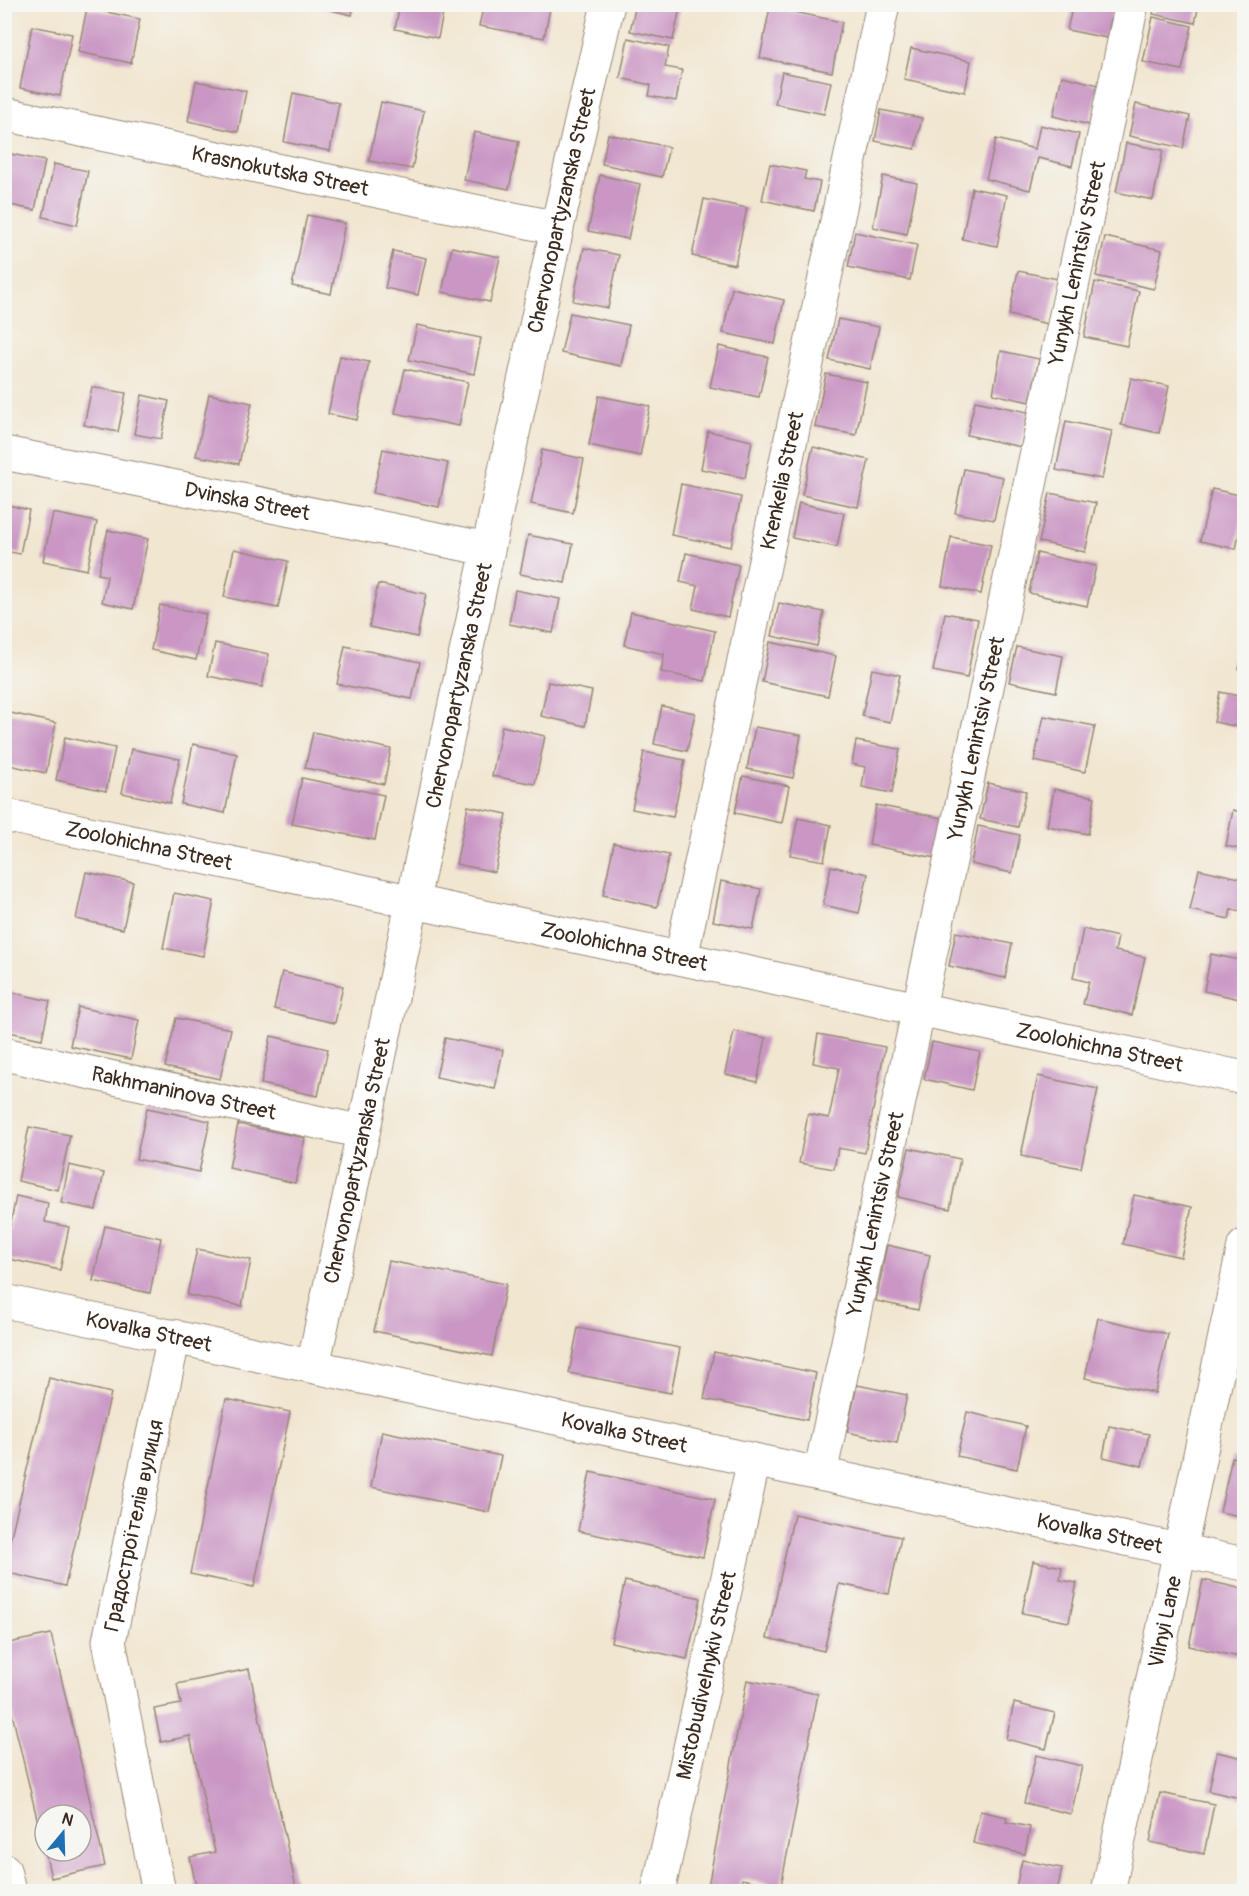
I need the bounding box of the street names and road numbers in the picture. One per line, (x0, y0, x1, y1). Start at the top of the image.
street label: Chervonopartyzanska Street (521, 85, 602, 336)
street label: Krasnokutska Street (189, 140, 372, 202)
street label: Yunykh Lenintsiv Street (1042, 158, 1112, 368)
street label: Krenkelia Street (754, 408, 810, 552)
street label: Dvinska Street (182, 476, 313, 527)
street label: Chervonopartyzanska Street (419, 560, 499, 811)
street label: Yunykh Lenintsiv Street (941, 633, 1011, 844)
street label: Zoolohichna Street (63, 815, 235, 877)
street label: Zoolohichna Street (538, 916, 711, 977)
street label: Zoolohichna Street (1014, 1017, 1186, 1078)
street label: Chervonopartyzanska Street (318, 1035, 397, 1286)
street label: Rakhmaninova Street (89, 1060, 279, 1126)
street label: Yunykh Lenintsiv Street (840, 1109, 910, 1319)
street label: Kovalka Street (83, 1305, 215, 1358)
street label: Kovalka Street (559, 1406, 690, 1459)
street label: Градостроїтелiв вулиця (98, 1417, 169, 1634)
street label: Kovalka Street (1034, 1507, 1166, 1560)
street label: Mistobudivelnykiv Street (670, 1568, 743, 1782)
street label: Vilnyi Lane (1142, 1573, 1188, 1670)

